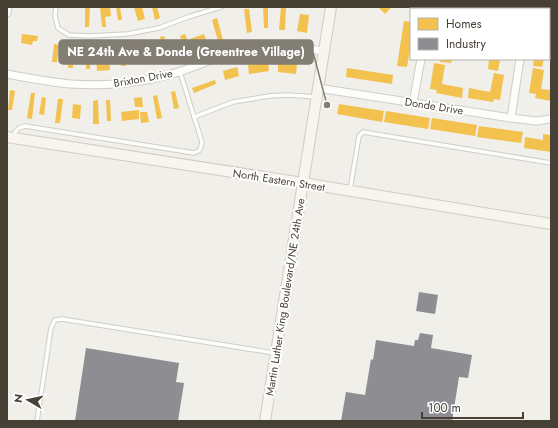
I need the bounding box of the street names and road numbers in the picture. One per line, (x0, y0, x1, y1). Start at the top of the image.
street label: Brixton Drive (112, 65, 174, 91)
street label: Donde Drive (404, 93, 465, 119)
street label: North Eastern Street (232, 165, 327, 195)
street label: Martin Luther King Boulevard/NE 24th Ave (261, 197, 309, 397)

